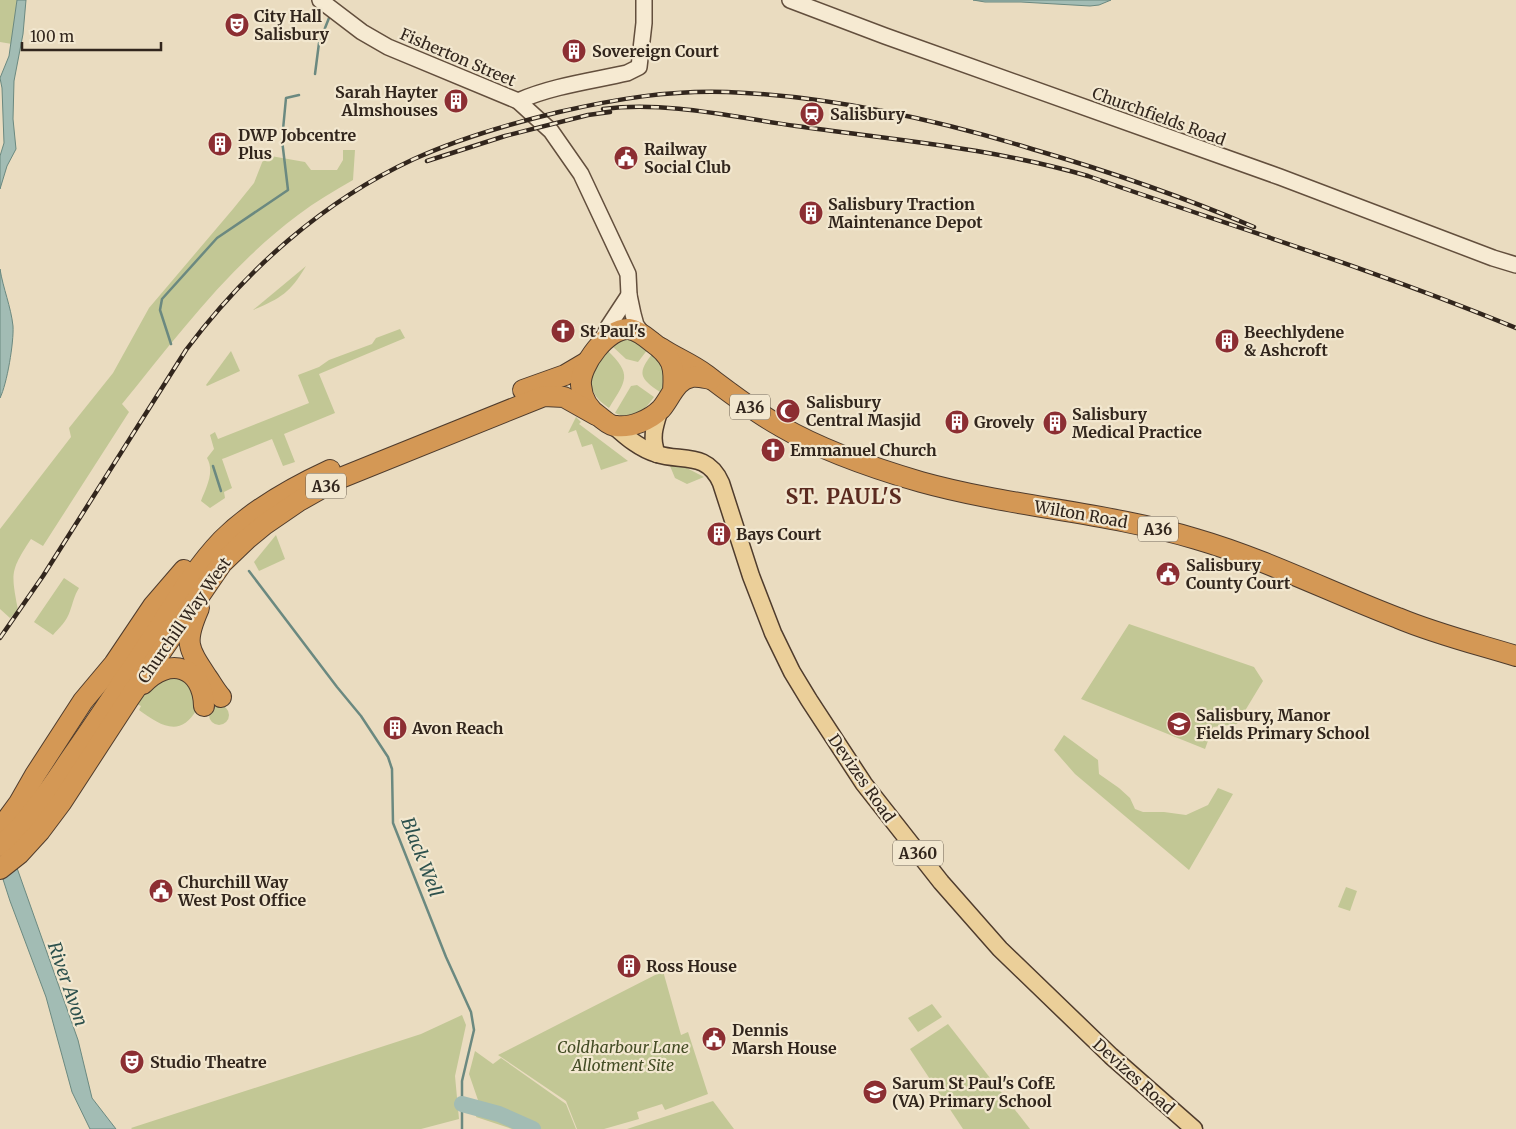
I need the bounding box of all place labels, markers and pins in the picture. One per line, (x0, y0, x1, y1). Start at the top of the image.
place label: City Hall Salisbury (254, 6, 329, 44)
theatre icon: City Hall Salisbury (224, 12, 250, 38)
building icon: Sovereign Court (561, 38, 587, 64)
place label: Sovereign Court (592, 41, 720, 61)
place label: Sarah Hayter Almshouses (335, 82, 439, 120)
building icon: Sarah Hayter Almshouses (443, 88, 469, 114)
station icon: Salisbury (799, 101, 825, 127)
place label: Salisbury (830, 104, 905, 124)
place label: DWP Jobcentre Plus (238, 125, 357, 163)
building icon: DWP Jobcentre Plus (207, 131, 233, 157)
place label: Railway Social Club (644, 139, 731, 177)
public building icon: Railway Social Club (613, 145, 639, 171)
place label: Salisbury Traction Maintenance Depot (828, 194, 983, 232)
building icon: Salisbury Traction Maintenance Depot (798, 200, 824, 226)
church icon: St Paul's (550, 318, 576, 344)
place label: St Paul's (580, 321, 646, 341)
place label: Beechlydene & Ashcroft (1244, 322, 1345, 360)
building icon: Beechlydene & Ashcroft (1214, 328, 1240, 354)
place label: Salisbury Central Masjid (806, 392, 921, 430)
mosque icon: Salisbury Central Masjid (775, 398, 801, 424)
place label: Salisbury Medical Practice (1072, 404, 1202, 442)
building icon: Grovely (944, 409, 970, 435)
building icon: Salisbury Medical Practice (1042, 410, 1068, 436)
place label: Grovely (974, 412, 1035, 432)
church icon: Emmanuel Church (760, 437, 786, 463)
place label: Emmanuel Church (790, 440, 937, 460)
building icon: Bays Court (706, 521, 732, 547)
place label: Bays Court (736, 524, 822, 544)
place label: Salisbury County Court (1186, 555, 1291, 593)
public building icon: Salisbury County Court (1155, 561, 1181, 587)
place label: Salisbury, Manor Fields Primary School (1196, 705, 1370, 743)
school or university icon: Salisbury, Manor Fields Primary School (1166, 711, 1192, 737)
building icon: Avon Reach (382, 715, 408, 741)
place label: Avon Reach (411, 718, 504, 738)
place label: Churchill Way West Post Office (177, 872, 306, 910)
public building icon: Churchill Way West Post Office (148, 878, 174, 904)
building icon: Ross House (616, 953, 642, 979)
place label: Ross House (646, 956, 737, 976)
place label: Dennis Marsh House (732, 1020, 837, 1058)
public building icon: Dennis Marsh House (701, 1026, 727, 1052)
theatre icon: Studio Theatre (119, 1049, 145, 1075)
place label: Studio Theatre (150, 1052, 267, 1072)
place label: Sarum St Paul's CofE (VA) Primary School (892, 1073, 1055, 1111)
school or university icon: Sarum St Paul's CofE (VA) Primary School (862, 1079, 888, 1105)

